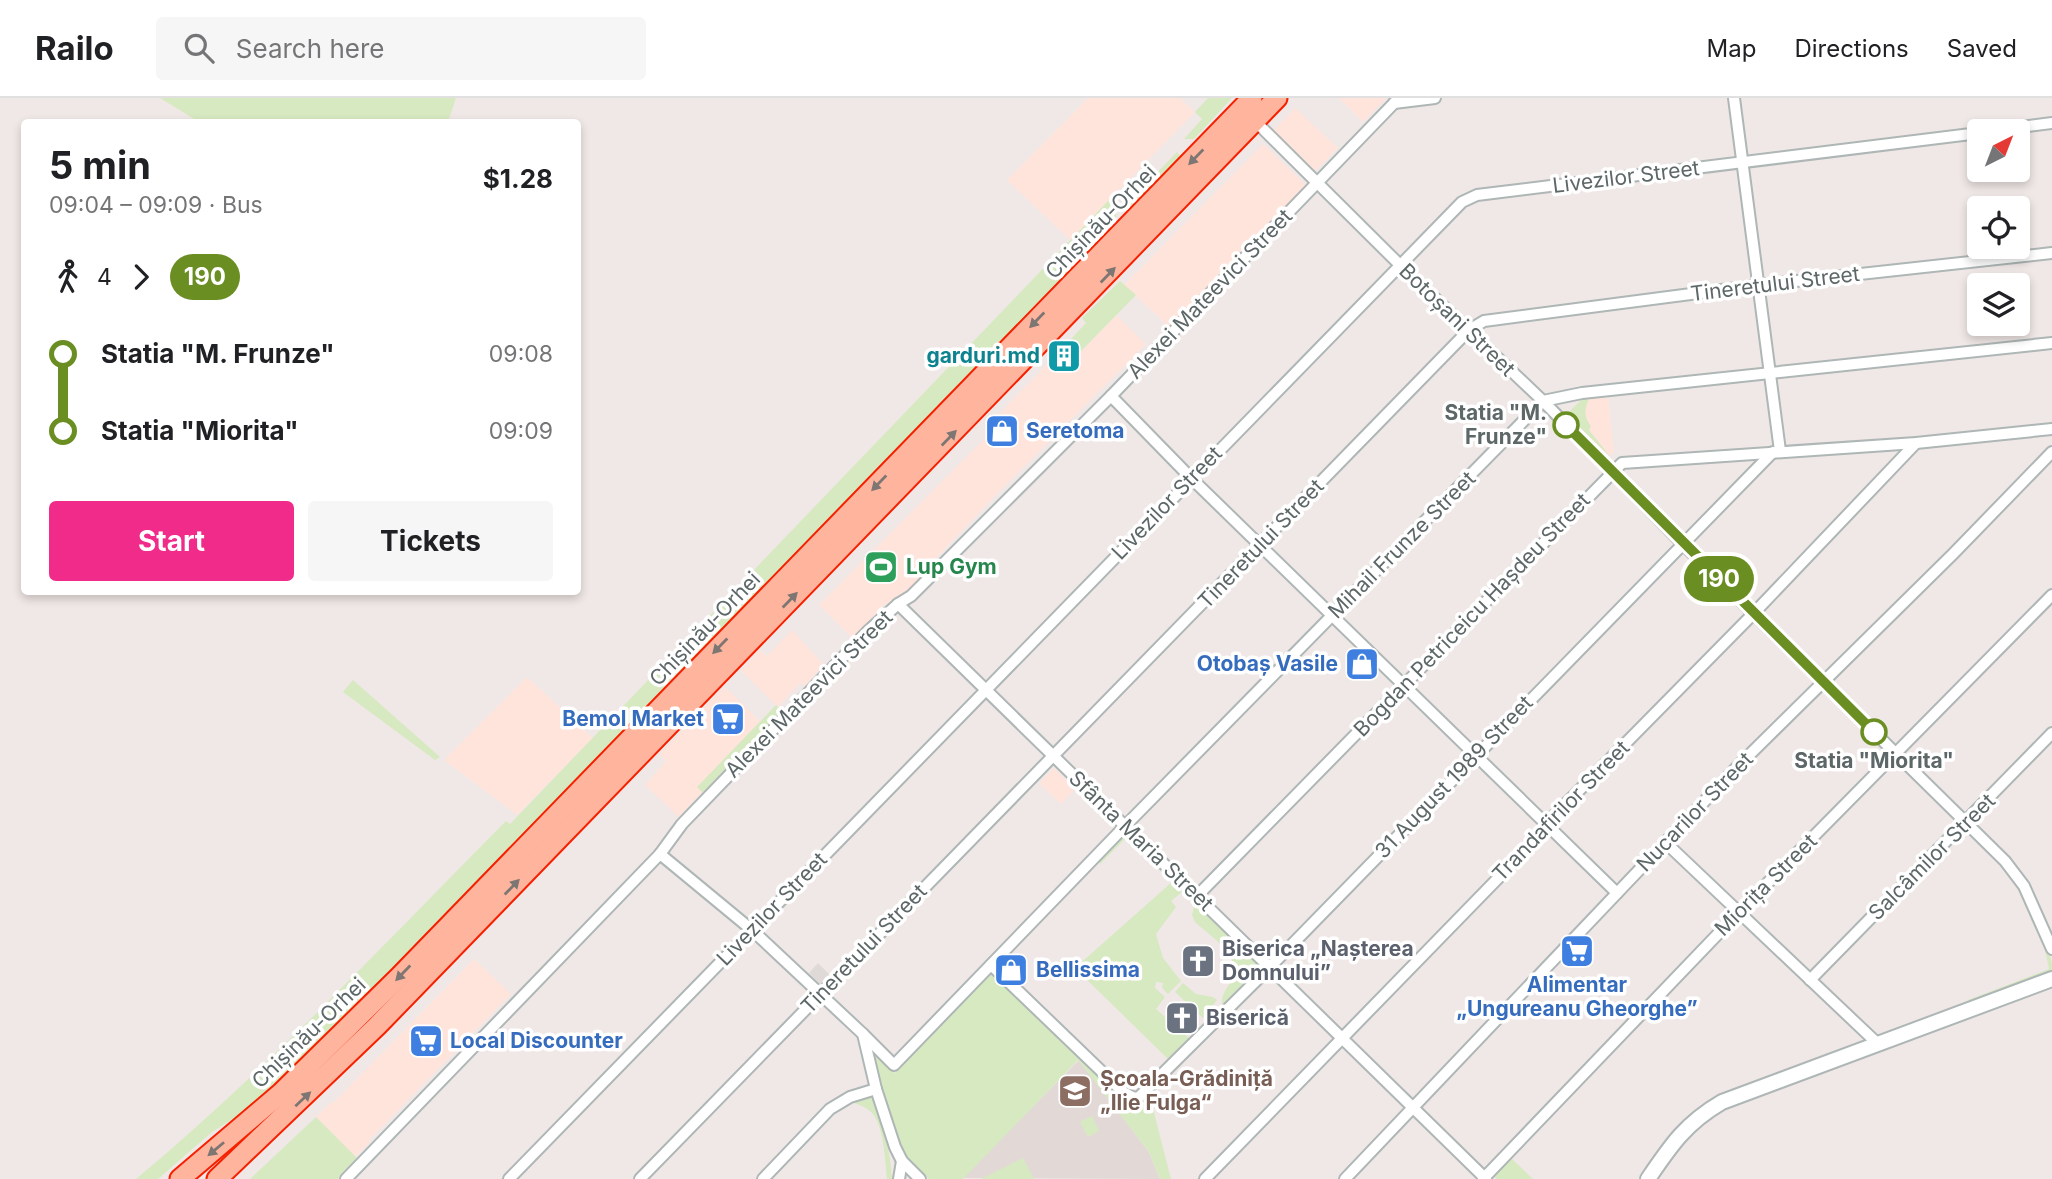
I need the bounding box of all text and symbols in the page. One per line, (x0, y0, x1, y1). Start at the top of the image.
search box (156, 17, 646, 80)
text: Railo (35, 28, 114, 68)
icon: search (180, 29, 218, 67)
text: Search here (236, 33, 384, 64)
text: Map (1707, 34, 1756, 63)
text: Directions (1794, 34, 1909, 63)
text: Saved (1947, 34, 2017, 63)
north arrow (1967, 119, 2030, 182)
map controls (1967, 119, 2030, 336)
text: 5 min (49, 142, 151, 188)
one-way arrow (1187, 148, 1204, 165)
street label: Livezilor Street (1551, 155, 1701, 198)
street label: Chișinău-Orhei (1040, 160, 1161, 284)
text: $1.28 (483, 163, 553, 194)
text: 09:04 – 09:09 · Bus (49, 191, 263, 219)
button: locate (1967, 196, 2030, 259)
street label: Alexei Mateevici Street (1122, 204, 1297, 384)
icon: walk (49, 258, 87, 296)
icon: forward (122, 258, 160, 296)
street label: Botoșani Street (1394, 258, 1520, 381)
street label: Tineretului Street (1689, 261, 1861, 306)
text: 190 (184, 262, 226, 291)
text: 4 (97, 263, 112, 291)
one-way arrow (1100, 267, 1116, 284)
button: layers (1967, 273, 2030, 336)
one-way arrow (1030, 311, 1046, 328)
building icon: garduri.md (1045, 337, 1083, 375)
text: Statia "M. Frunze" (101, 338, 335, 369)
text: 09:08 (489, 340, 553, 368)
place label: garduri.md (926, 343, 1040, 368)
place label: Statia "M. Frunze" (1445, 400, 1547, 449)
shop icon: Seretoma (983, 412, 1021, 450)
marker: Statia "M. Frunze" (1553, 412, 1579, 438)
text: Statia "Miorita" (101, 415, 299, 446)
text: 09:09 (489, 417, 553, 445)
place label: Seretoma (1026, 418, 1125, 443)
one-way arrow (941, 429, 958, 446)
street label: Livezilor Street (1106, 441, 1227, 564)
street label: Mihail Frunze Street (1323, 466, 1480, 623)
one-way arrow (871, 474, 887, 491)
street label: Tineretului Street (1193, 474, 1329, 614)
street label: Bogdan Petriceicu Hașdeu Street (1348, 488, 1595, 742)
button: Start (49, 501, 294, 581)
button: Tickets (308, 501, 553, 581)
sports icon: Lup Gym (862, 548, 900, 586)
place label: Lup Gym (906, 554, 997, 579)
line badge: 190 (1679, 556, 1759, 602)
text: 190 (1698, 564, 1740, 593)
street label: Chișinău-Orhei (644, 567, 765, 691)
one-way arrow (782, 592, 799, 609)
street label: Alexei Mateevici Street (720, 605, 898, 782)
one-way arrow (713, 637, 729, 654)
shop icon: Otobaș Vasile (1343, 645, 1381, 683)
place label: Otobaș Vasile (1197, 651, 1338, 676)
street label: 31 August 1989 Street (1370, 690, 1538, 863)
supermarket icon: Bemol Market (709, 700, 747, 738)
place label: Bemol Market (562, 706, 704, 731)
marker: Statia "Miorita" (1861, 719, 1887, 745)
street label: Trandafirilor Street (1487, 735, 1634, 886)
street label: Nucarilor Street (1631, 747, 1758, 877)
place label: Statia "Miorita" (1794, 748, 1954, 773)
street label: Sfânta Maria Street (1064, 765, 1219, 916)
street label: Salcâmilor Street (1863, 788, 2000, 925)
street label: Miorița Street (1709, 828, 1822, 941)
street label: Livezilor Street (711, 847, 832, 970)
one-way arrow (504, 879, 520, 896)
street label: Tineretului Street (796, 879, 932, 1019)
supermarket icon: Alimentar „Ungureanu Gheorghe” (1558, 932, 1596, 970)
place label: Biserica „Nașterea Domnului” (1222, 936, 1414, 985)
church icon: Biserica „Nașterea Domnului” (1179, 942, 1217, 980)
shop icon: Bellissima (992, 951, 1030, 989)
place label: Bellissima (1036, 957, 1140, 982)
one-way arrow (395, 965, 412, 981)
street label: Chișinău-Orhei (247, 972, 371, 1093)
place label: Alimentar „Ungureanu Gheorghe” (1456, 972, 1698, 1021)
church icon: Biserică (1163, 999, 1201, 1037)
place label: Biserică (1206, 1005, 1289, 1030)
supermarket icon: Local Discounter (407, 1022, 445, 1060)
place label: Local Discounter (450, 1028, 623, 1053)
place label: Școala-Grădiniță „Ilie Fulga“ (1100, 1066, 1273, 1115)
school or university icon: Școala-Grădiniță „Ilie Fulga“ (1056, 1072, 1094, 1110)
one-way arrow (295, 1090, 312, 1107)
one-way arrow (207, 1141, 224, 1156)

